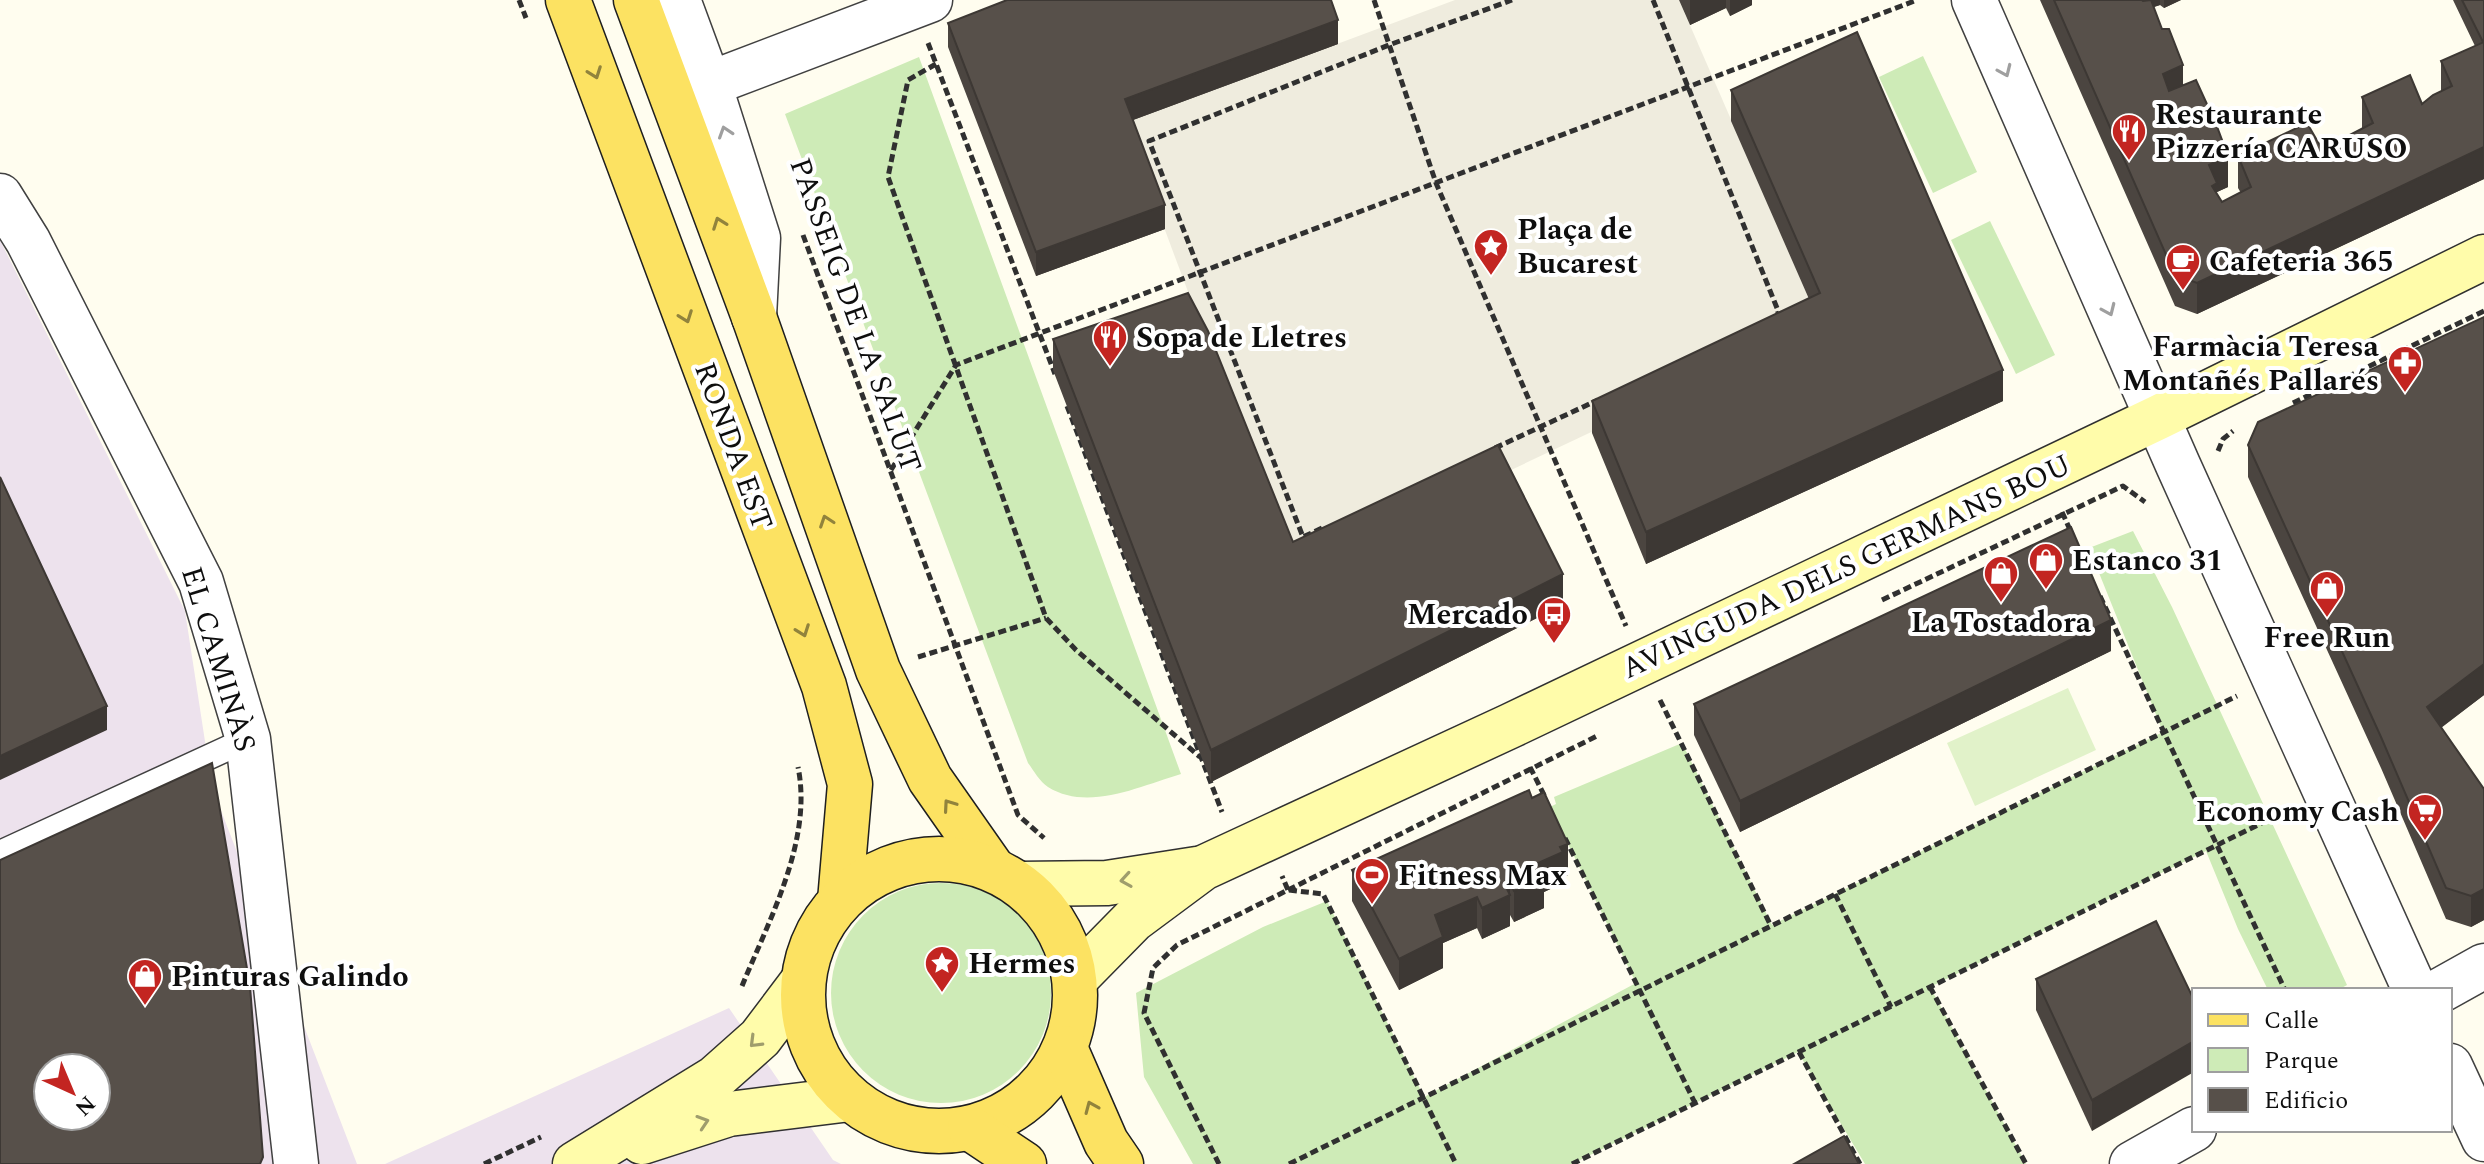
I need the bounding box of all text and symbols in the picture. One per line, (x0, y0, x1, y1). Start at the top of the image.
one-way arrow (1996, 63, 2012, 78)
one-way arrow (585, 65, 602, 79)
place label: Restaurante Pizzería CARUSO (2155, 92, 2407, 172)
restaurant icon: Restaurante Pizzería CARUSO (2110, 112, 2148, 162)
one-way arrow (718, 126, 734, 140)
street label: PASSEIG DE LA SALUT (777, 151, 933, 479)
place label: Plaça de Bucarest (1517, 207, 1638, 287)
one-way arrow (712, 217, 729, 231)
place icon: Plaça de Bucarest (1472, 227, 1510, 277)
place label: Cafeteria 365 (2209, 239, 2394, 285)
cafe icon: Cafeteria 365 (2164, 242, 2202, 292)
one-way arrow (2099, 302, 2115, 316)
one-way arrow (676, 309, 693, 323)
place label: Sopa de Lletres (1136, 315, 1347, 361)
restaurant icon: Sopa de Lletres (1091, 318, 1129, 368)
place label: Farmàcia Teresa Montañés Pallarés (2122, 324, 2380, 404)
pharmacy icon: Farmàcia Teresa Montañés Pallarés (2386, 344, 2424, 394)
street label: RONDA EST (681, 356, 785, 537)
street label: AVINGUDA DELS GERMANS BOU (1614, 442, 2079, 692)
one-way arrow (819, 514, 835, 528)
place label: Estanco 31 (2072, 538, 2223, 584)
shop icon: Estanco 31 (2027, 541, 2065, 591)
shop icon: La Tostadora (1982, 554, 2020, 604)
street label: EL CAMINÀS (168, 561, 268, 758)
shop icon: Free Run (2308, 569, 2346, 619)
place label: Mercado (1407, 592, 1528, 638)
bus stop icon: Mercado (1535, 595, 1573, 645)
place label: La Tostadora (1911, 600, 2092, 646)
place label: Free Run (2264, 615, 2390, 661)
one-way arrow (793, 623, 810, 637)
place label: Economy Cash (2196, 789, 2399, 835)
supermarket icon: Economy Cash (2406, 792, 2444, 842)
one-way arrow (944, 799, 959, 813)
place label: Fitness Max (1398, 853, 1567, 899)
sports icon: Fitness Max (1353, 856, 1391, 906)
one-way arrow (1119, 871, 1133, 888)
place label: Hermes (968, 941, 1076, 987)
place icon: Hermes (923, 944, 961, 994)
place label: Pinturas Galindo (171, 954, 409, 1000)
shop icon: Pinturas Galindo (126, 957, 164, 1007)
legend (2192, 988, 2452, 1132)
text: Calle (2264, 1003, 2319, 1039)
one-way arrow (750, 1033, 764, 1047)
text: Parque (2264, 1043, 2339, 1079)
north arrow (32, 1052, 112, 1132)
text: Edificio (2264, 1083, 2348, 1119)
text: N (67, 1087, 103, 1123)
one-way arrow (1085, 1101, 1101, 1115)
one-way arrow (695, 1116, 709, 1132)

